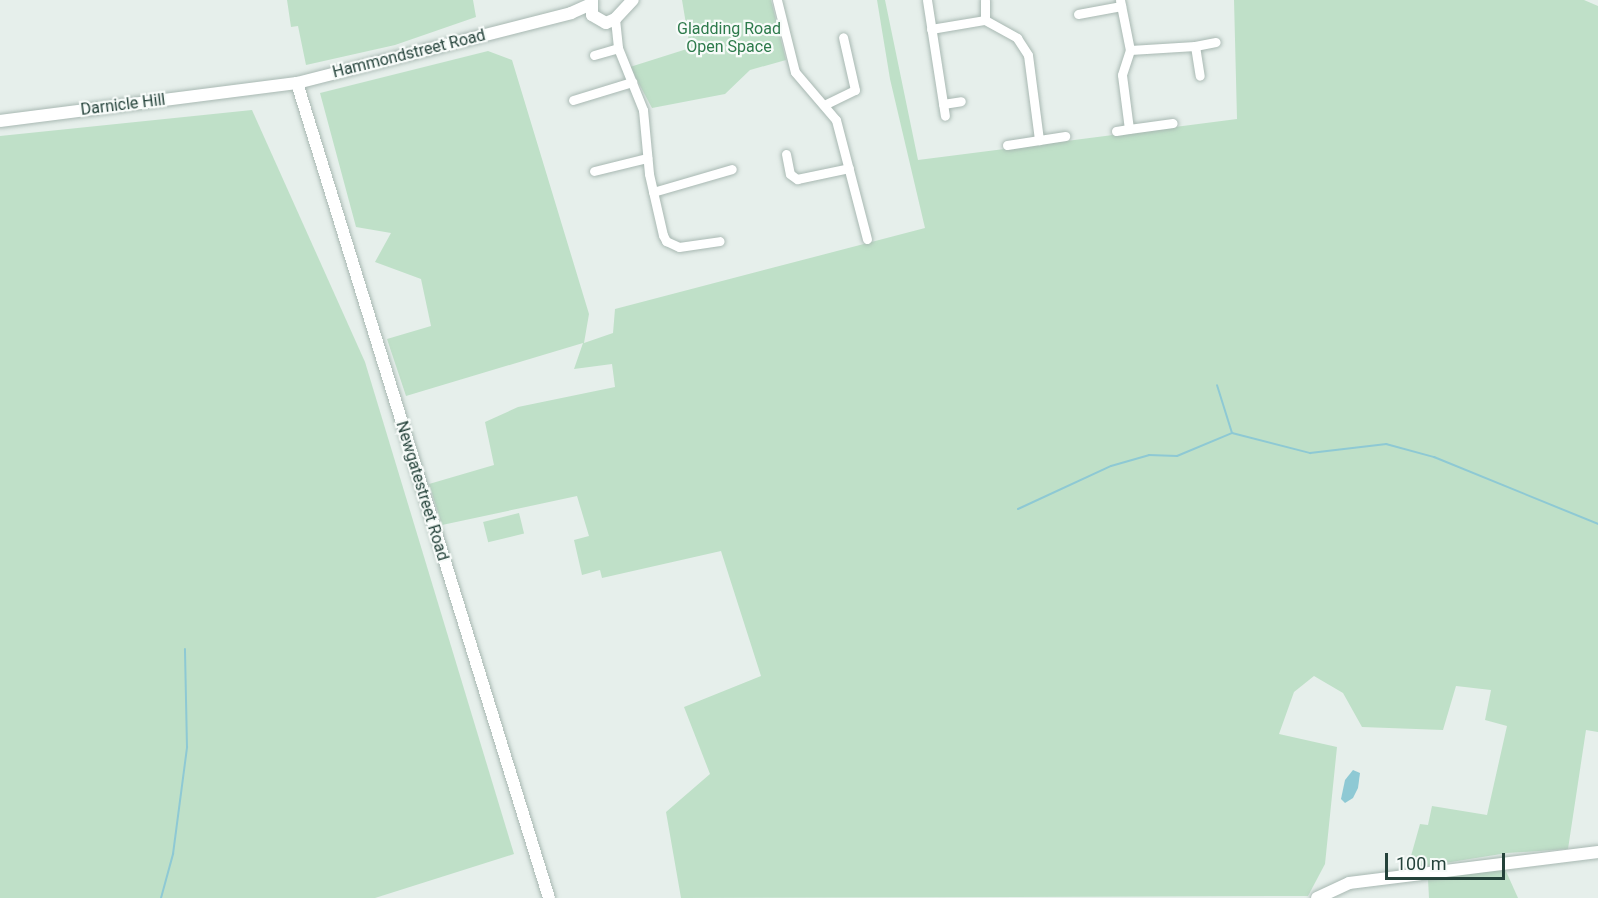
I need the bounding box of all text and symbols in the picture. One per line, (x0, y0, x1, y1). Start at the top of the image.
park label: Gladding Road Open Space (677, 19, 781, 57)
street label: Hammondstreet Road (331, 26, 487, 82)
street label: Darnicle Hill (80, 90, 166, 120)
street label: Newgatestreet Road (392, 419, 452, 563)
scale bar (1388, 841, 1508, 879)
text: 100 m (1396, 853, 1447, 874)

